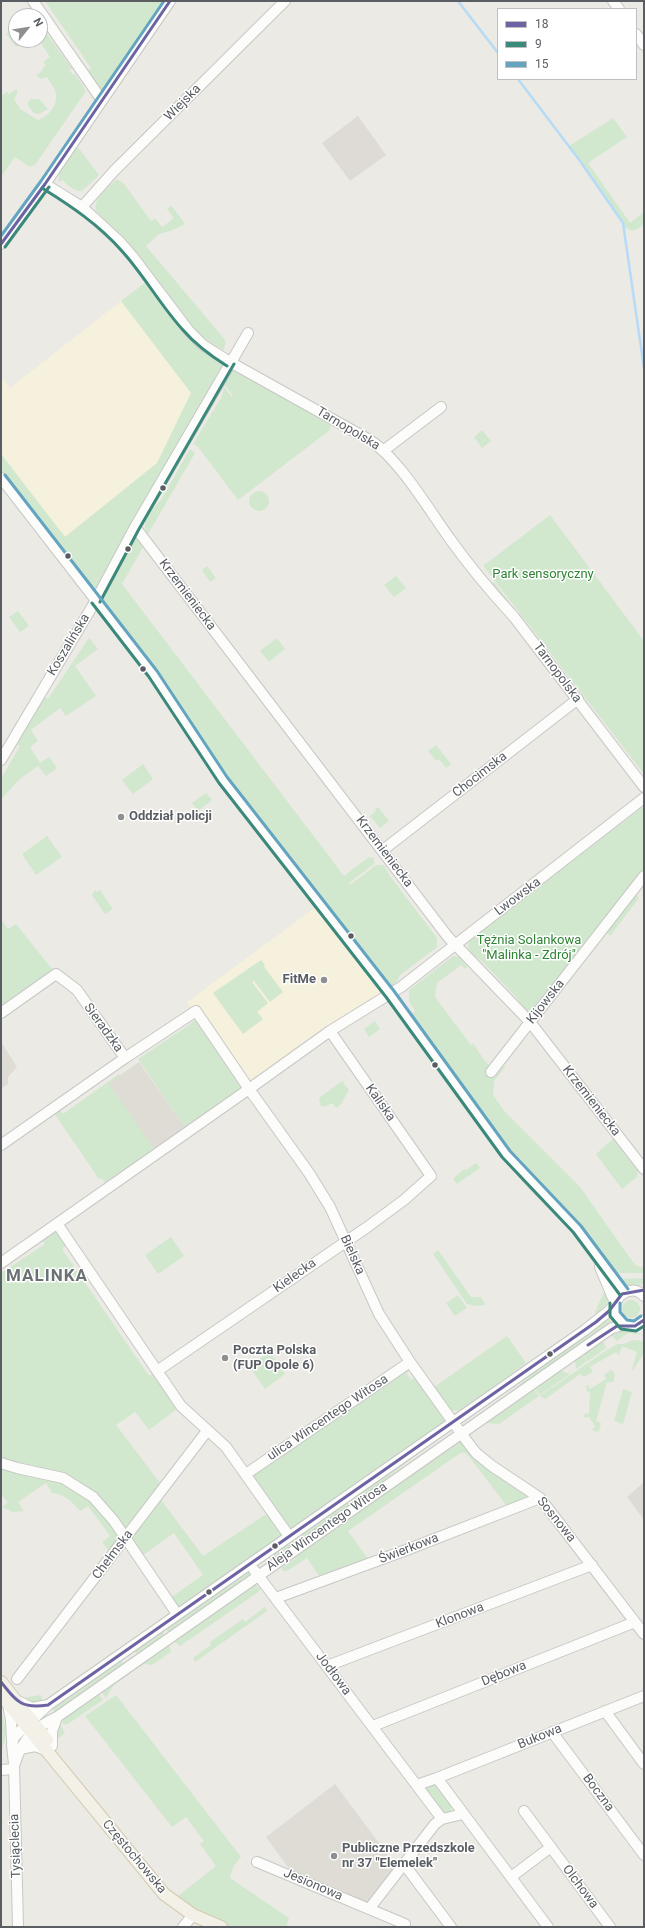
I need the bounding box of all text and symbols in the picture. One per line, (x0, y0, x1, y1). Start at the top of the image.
north arrow (8, 8, 48, 48)
legend (497, 8, 637, 80)
text: N (30, 16, 46, 29)
text: 18 (535, 17, 549, 31)
text: 9 (535, 37, 542, 51)
text: 15 (535, 57, 549, 71)
street label: Wiejska (162, 82, 204, 124)
street label: Tarnopolska (313, 404, 383, 454)
unlabelled marker (158, 483, 168, 493)
unlabelled marker (123, 544, 133, 554)
unlabelled marker (63, 551, 73, 561)
street label: Krzemieniecka (155, 556, 219, 634)
park label: Park sensoryczny (492, 567, 594, 583)
street label: Koszalińska (44, 611, 94, 679)
street label: Tarnopolska (529, 640, 585, 706)
unlabelled marker (138, 664, 148, 674)
street label: Chocimska (450, 749, 510, 801)
place label: Oddział policji (129, 809, 212, 825)
marker: Oddział policji (116, 812, 126, 822)
street label: Krzemieniecka (352, 813, 416, 891)
street label: Lwowska (492, 875, 544, 919)
unlabelled marker (346, 931, 356, 941)
park label: Tężnia Solankowa "Malinka - Zdrój" (477, 933, 581, 964)
place label: FitMe (283, 972, 316, 988)
marker: FitMe (319, 975, 329, 985)
street label: Kijowska (524, 977, 568, 1027)
street label: Sieradzka (80, 1001, 126, 1055)
unlabelled marker (430, 1060, 440, 1070)
street label: Krzemieniecka (559, 1063, 623, 1139)
street label: Kaliska (362, 1081, 398, 1125)
street label: Bielska (336, 1233, 368, 1277)
street label: Kielecka (271, 1256, 319, 1296)
district label: MALINKA (6, 1267, 88, 1287)
place label: Poczta Polska (FUP Opole 6) (233, 1343, 316, 1374)
unlabelled marker (545, 1349, 555, 1359)
marker: Poczta Polska (FUP Opole 6) (220, 1353, 230, 1363)
street label: ulica Wincentego Witosa (265, 1372, 391, 1464)
street label: Aleja Wincentego Witosa (264, 1479, 390, 1575)
street label: Sosnowa (533, 1494, 579, 1546)
street label: Chełmska (89, 1527, 137, 1583)
street label: Świerkowa (377, 1530, 441, 1568)
unlabelled marker (270, 1541, 280, 1551)
unlabelled marker (204, 1587, 214, 1597)
street label: Klonowa (434, 1600, 486, 1632)
street label: Jodłowa (312, 1649, 354, 1699)
street label: Dębowa (479, 1658, 529, 1690)
street label: Bukowa (516, 1721, 564, 1753)
street label: Boczna (579, 1771, 617, 1815)
street label: Tysiąclecia (7, 1814, 25, 1878)
street label: Częstochowska (99, 1817, 169, 1897)
place label: Publiczne Przedszkole nr 37 "Elemelek" (342, 1841, 475, 1872)
marker: Publiczne Przedszkole nr 37 "Elemelek" (329, 1851, 339, 1861)
street label: Olchowa (559, 1862, 601, 1912)
street label: Jesionowa (281, 1866, 345, 1904)

